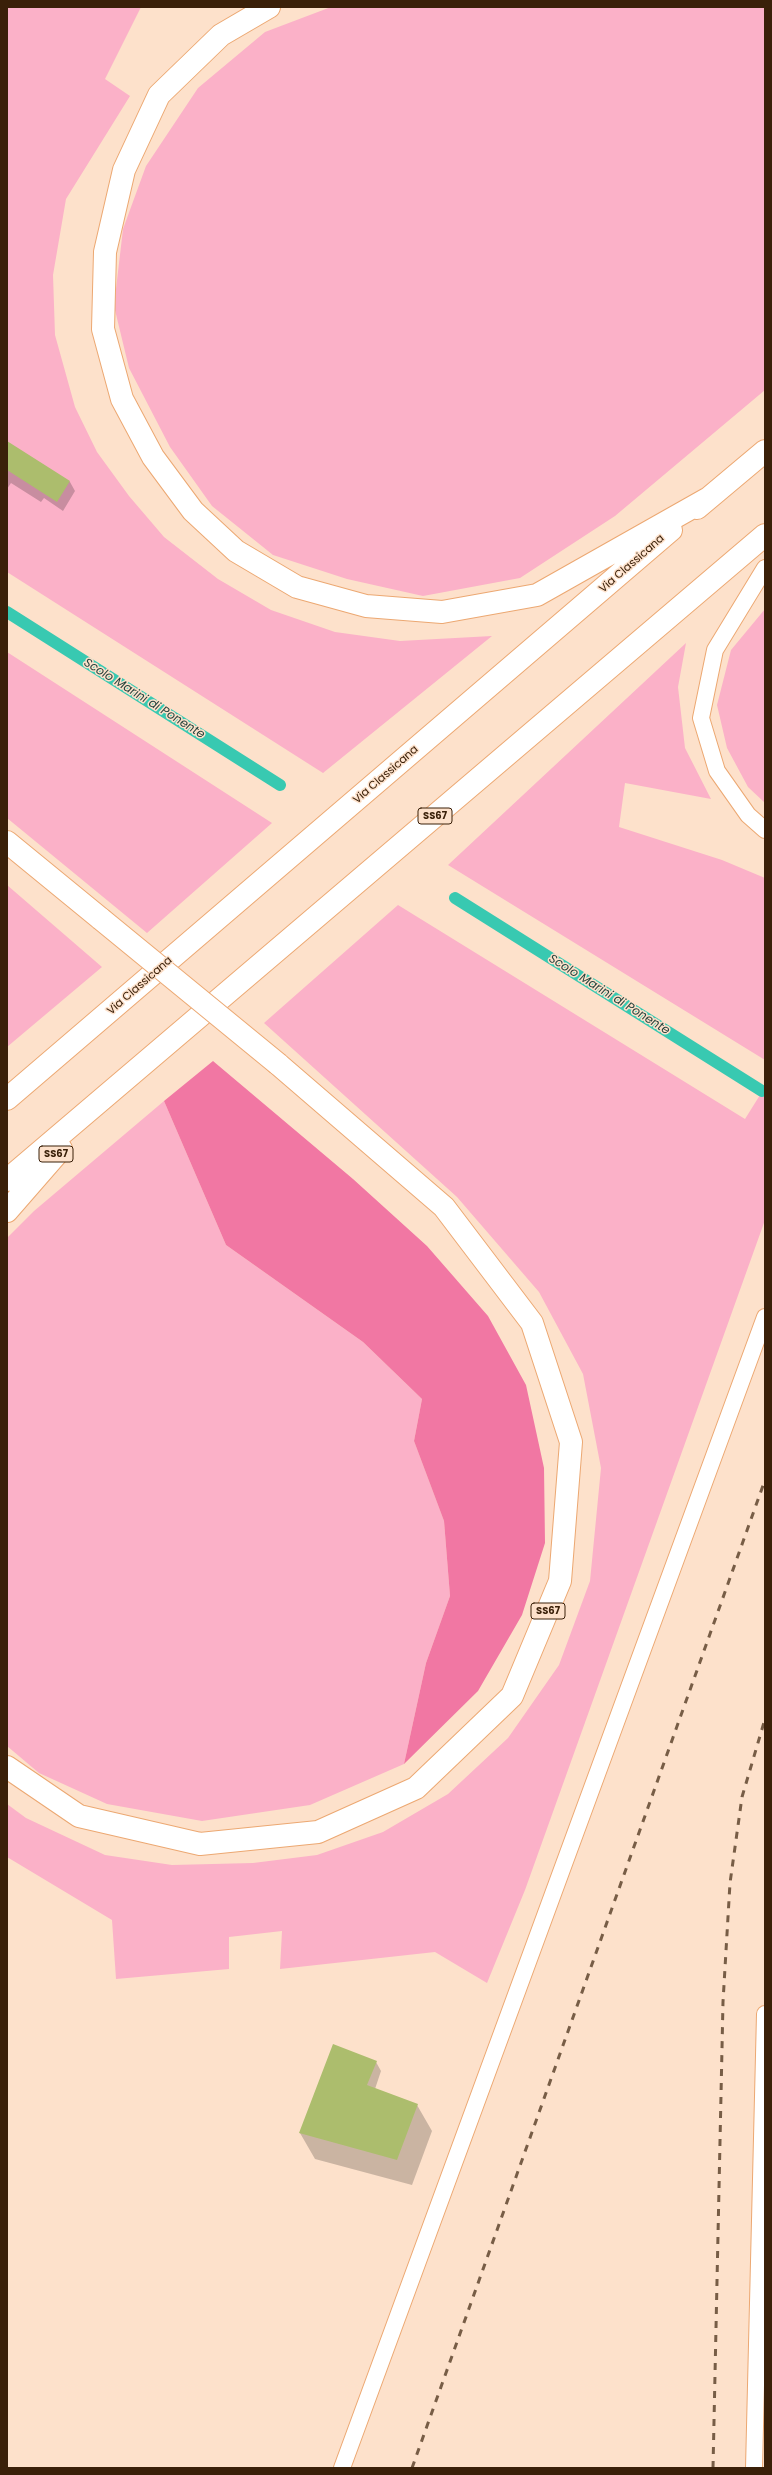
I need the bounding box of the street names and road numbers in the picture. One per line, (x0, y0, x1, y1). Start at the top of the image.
street label: Via Classicana (597, 532, 667, 596)
street label: Via Classicana (351, 743, 421, 807)
road number: SS67 (418, 808, 452, 824)
street label: Via Classicana (105, 954, 175, 1018)
road number: SS67 (39, 1146, 73, 1162)
road number: SS67 (531, 1603, 565, 1619)

